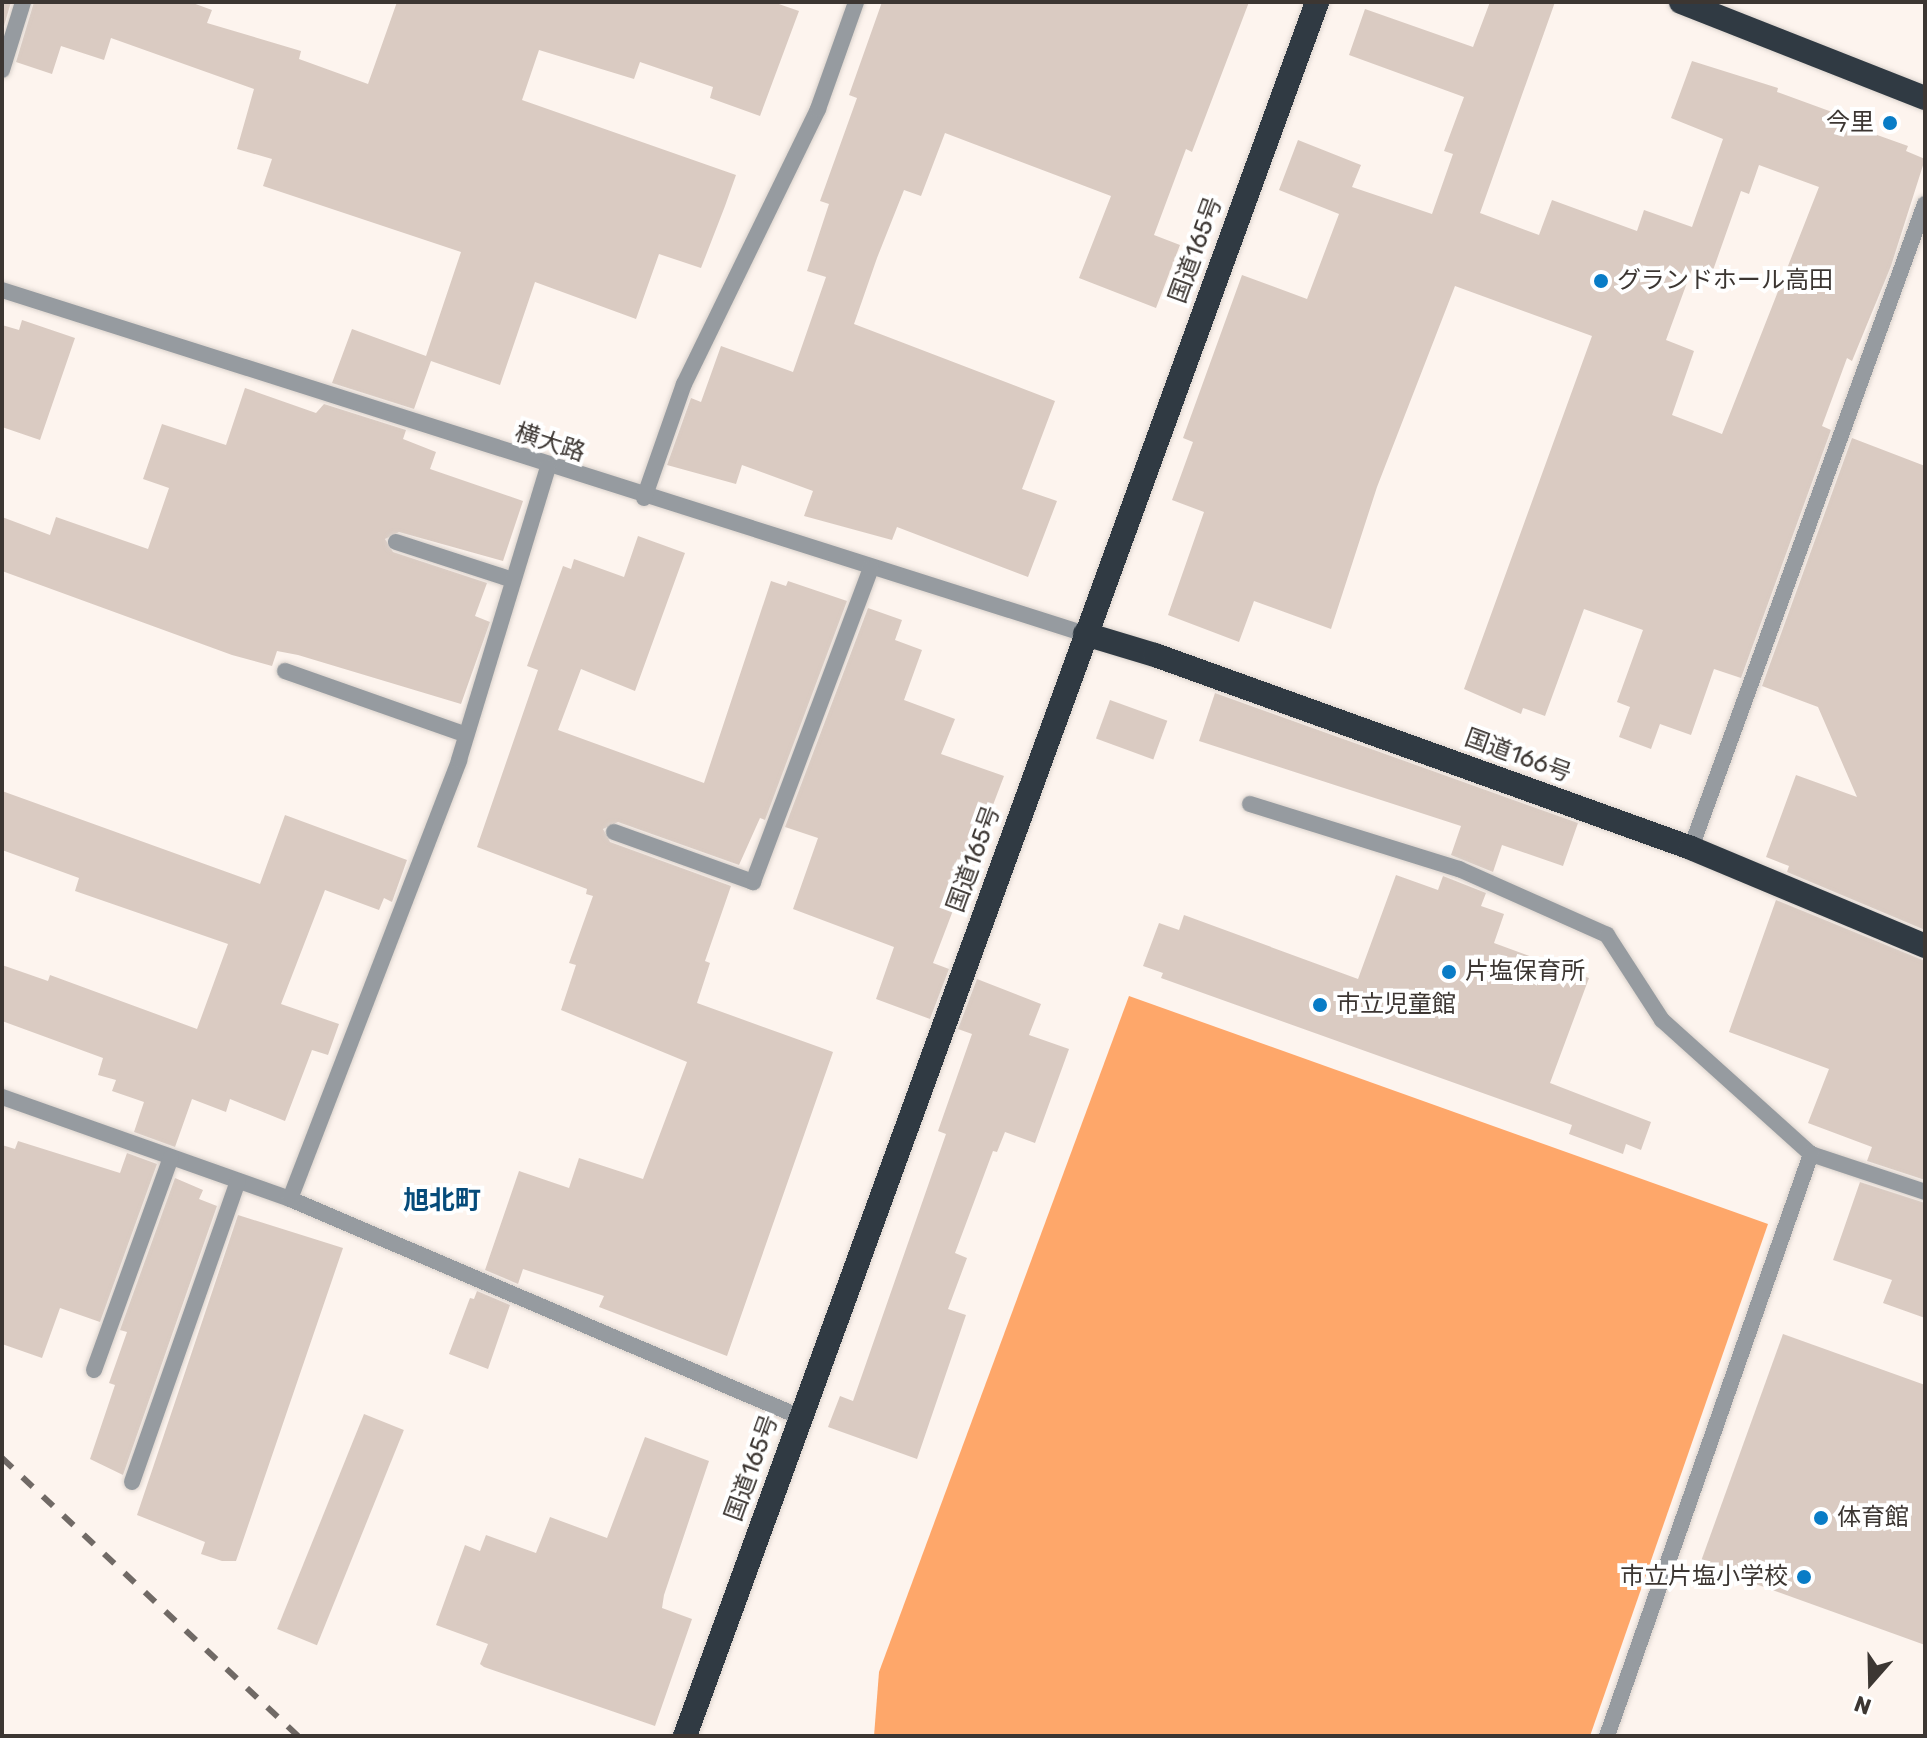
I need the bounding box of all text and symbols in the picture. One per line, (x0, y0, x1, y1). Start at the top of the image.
place label: 今里 (1826, 109, 1874, 137)
marker: 今里 (1881, 114, 1899, 132)
street label: 国道165号 (1163, 193, 1229, 307)
place label: グランドホール高田 (1617, 267, 1833, 295)
marker: グランドホール高田 (1592, 272, 1610, 290)
street label: 横大路 (511, 418, 589, 468)
street label: 国道166号 (1461, 723, 1575, 789)
street label: 国道165号 (941, 802, 1007, 916)
place label: 片塩保育所 (1465, 958, 1585, 986)
marker: 片塩保育所 (1440, 963, 1458, 981)
place label: 市立児童館 (1336, 991, 1456, 1019)
marker: 市立児童館 (1311, 996, 1329, 1014)
district label: 旭北町 (403, 1185, 481, 1217)
street label: 国道165号 (719, 1411, 785, 1525)
place label: 体育館 (1837, 1504, 1909, 1532)
marker: 体育館 (1812, 1509, 1830, 1527)
place label: 市立片塩小学校 (1620, 1563, 1788, 1591)
marker: 市立片塩小学校 (1795, 1568, 1813, 1586)
north arrow (1831, 1642, 1911, 1722)
text: N (1851, 1690, 1875, 1720)

